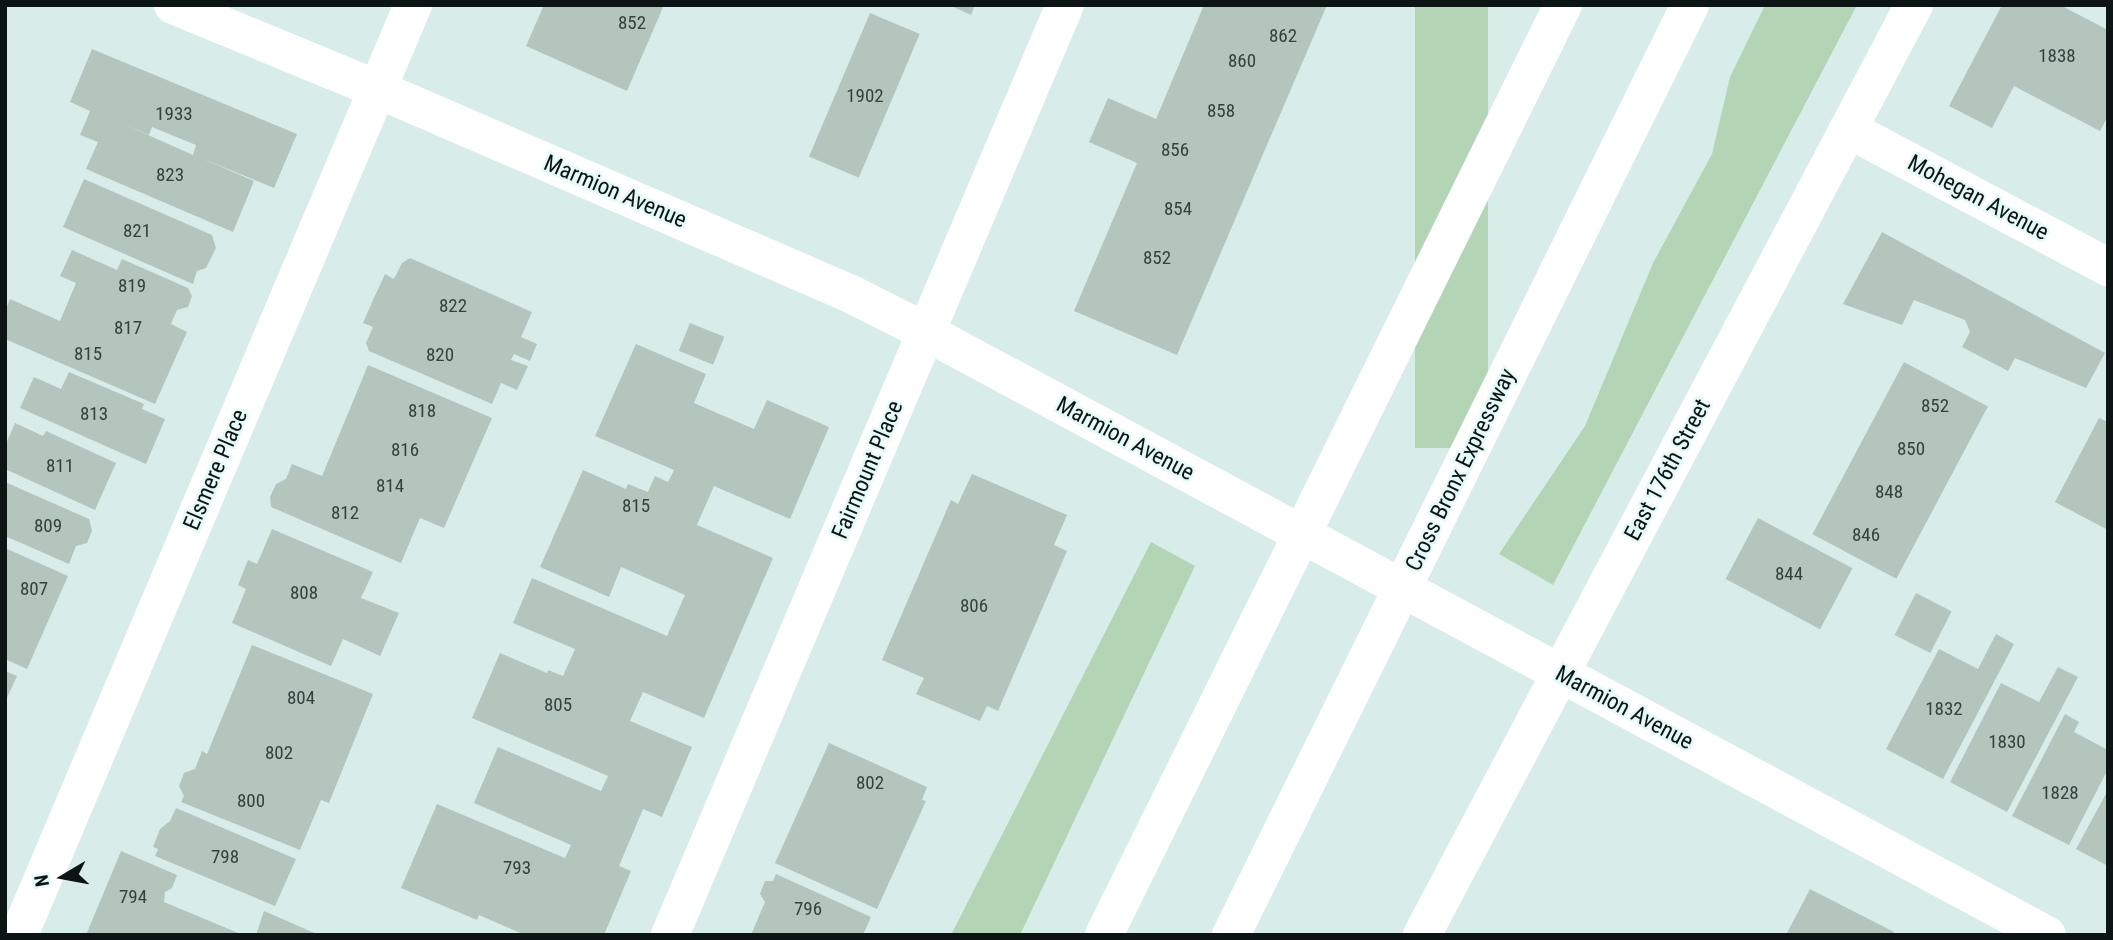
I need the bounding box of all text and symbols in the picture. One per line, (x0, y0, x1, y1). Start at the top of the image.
house number: 852 (618, 12, 646, 34)
house number: 862 (1269, 25, 1297, 47)
house number: 1838 (2038, 45, 2076, 67)
house number: 860 (1228, 50, 1256, 72)
house number: 1902 (846, 85, 884, 107)
house number: 858 (1207, 100, 1235, 122)
house number: 1933 (155, 103, 193, 125)
house number: 856 (1161, 139, 1189, 161)
street label: Mohegan Avenue (1903, 149, 2053, 247)
street label: Marmion Avenue (540, 150, 690, 234)
house number: 823 (156, 164, 184, 186)
house number: 854 (1164, 198, 1192, 220)
house number: 821 (123, 220, 151, 242)
house number: 852 (1143, 247, 1171, 269)
house number: 819 (118, 275, 146, 297)
house number: 822 (439, 295, 467, 317)
house number: 817 (114, 317, 142, 339)
house number: 815 (74, 343, 102, 365)
house number: 820 (426, 344, 454, 366)
street label: Cross Bronx Expressway (1400, 364, 1522, 576)
street label: Marmion Avenue (1051, 391, 1199, 487)
street label: East 176th Street (1619, 395, 1717, 545)
house number: 852 (1921, 395, 1949, 417)
street label: Fairmount Place (826, 397, 910, 543)
house number: 818 (408, 400, 436, 422)
house number: 813 (80, 403, 108, 425)
street label: Elsmere Place (178, 405, 254, 535)
house number: 850 (1897, 438, 1925, 460)
house number: 816 (391, 439, 419, 461)
house number: 811 (46, 455, 74, 477)
house number: 814 (376, 475, 404, 497)
house number: 848 (1875, 481, 1903, 503)
house number: 815 (622, 495, 650, 517)
house number: 812 (331, 502, 359, 524)
house number: 809 (34, 515, 62, 537)
house number: 846 (1852, 524, 1880, 546)
house number: 844 (1775, 563, 1803, 585)
house number: 807 (20, 578, 48, 600)
house number: 808 (290, 582, 318, 604)
house number: 806 (960, 595, 988, 617)
street label: Marmion Avenue (1550, 660, 1698, 756)
house number: 804 (287, 687, 315, 709)
house number: 805 (544, 694, 572, 716)
house number: 1832 (1925, 698, 1963, 720)
house number: 1830 (1988, 731, 2026, 753)
house number: 802 (265, 742, 293, 764)
house number: 802 (856, 772, 884, 794)
house number: 1828 (2041, 782, 2079, 804)
house number: 800 (237, 790, 265, 812)
north arrow (28, 842, 98, 912)
house number: 798 (211, 846, 239, 868)
house number: 793 (503, 857, 531, 879)
text: N (29, 873, 54, 888)
house number: 794 (119, 886, 147, 908)
house number: 796 (794, 898, 822, 920)

